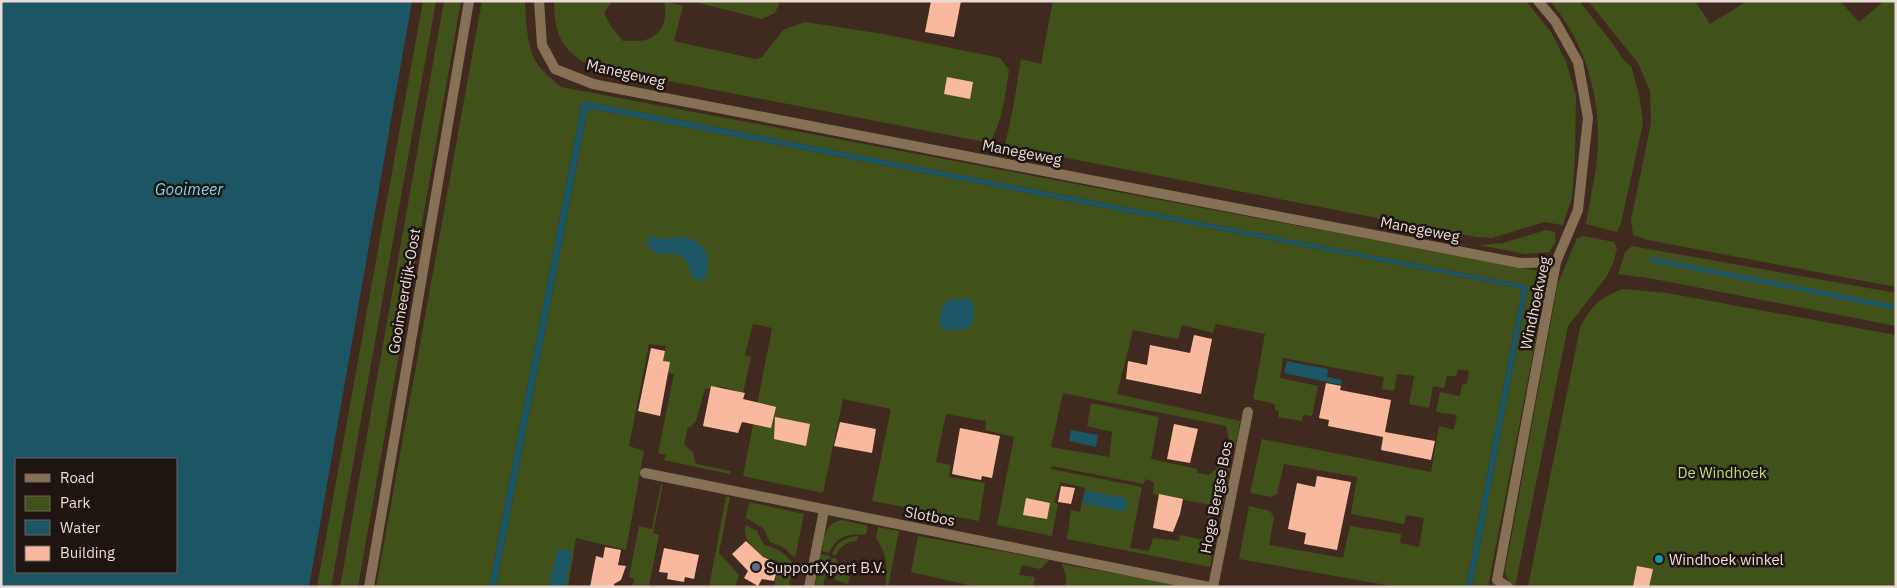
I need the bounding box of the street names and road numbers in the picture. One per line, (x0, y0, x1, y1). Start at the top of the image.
street label: Manegeweg (585, 55, 667, 91)
street label: Manegeweg (981, 135, 1063, 169)
street label: Manegeweg (1379, 212, 1461, 246)
street label: Gooimeerdijk-Oost (384, 227, 424, 355)
street label: Windhoekweg (1516, 254, 1554, 351)
street label: Hoge Bergse Bos (1196, 439, 1236, 555)
street label: Slotbos (903, 502, 957, 530)

